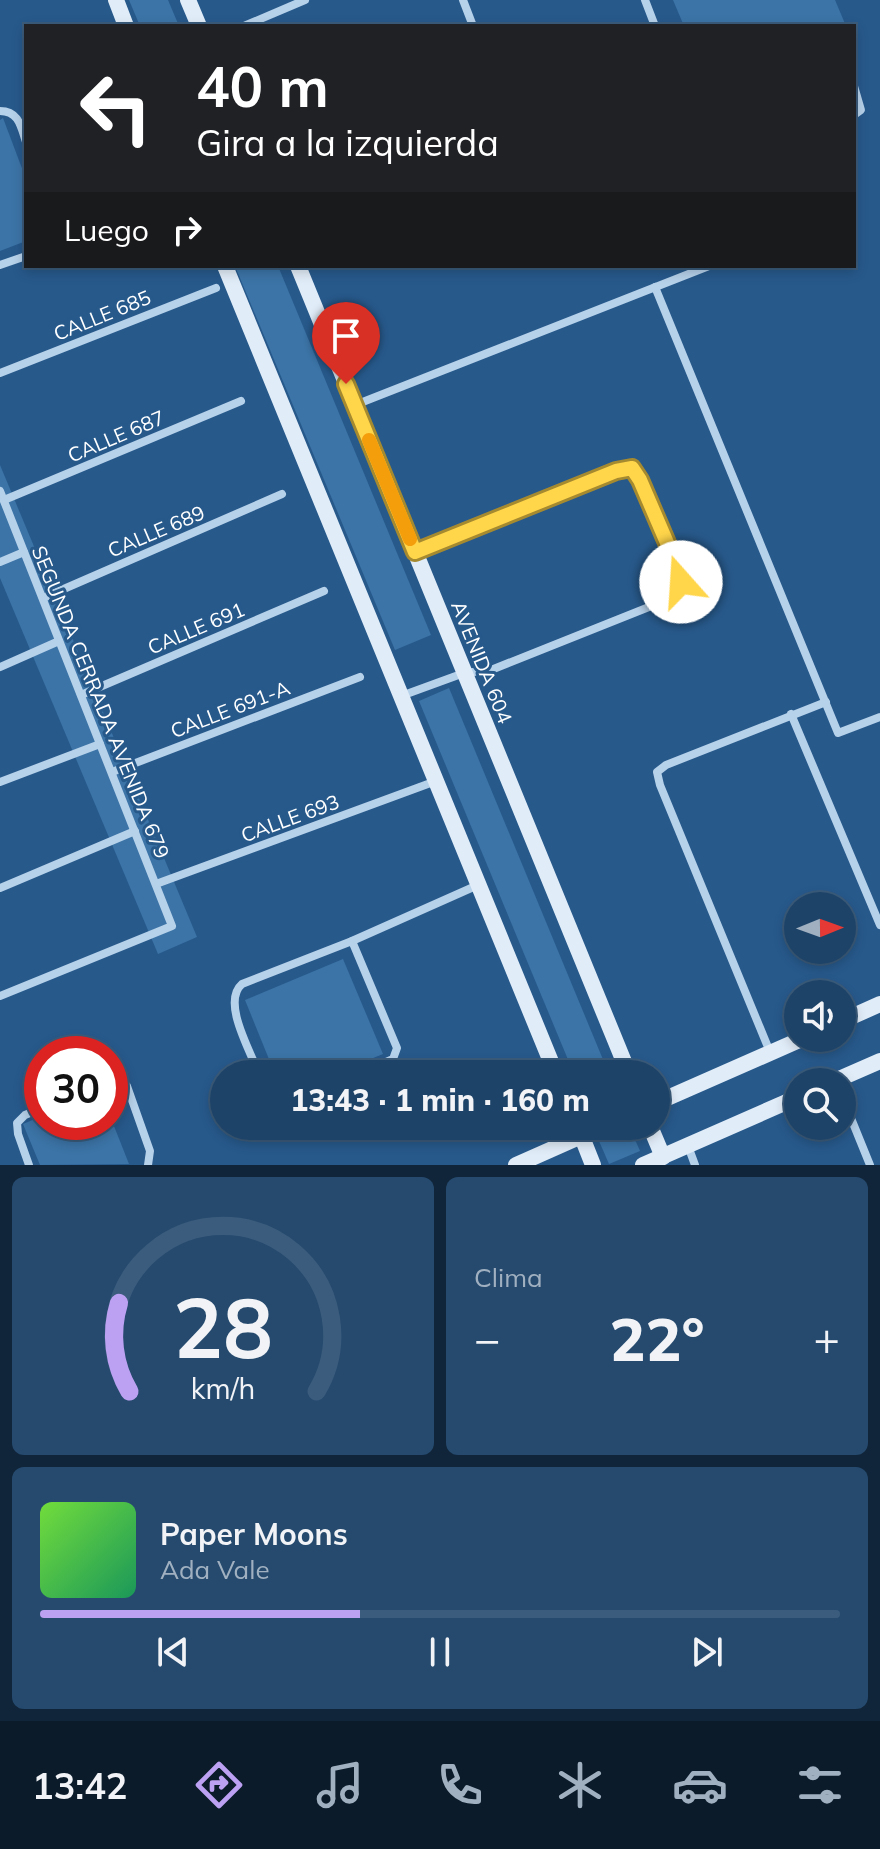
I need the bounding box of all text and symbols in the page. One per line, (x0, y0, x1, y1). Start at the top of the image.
text: 40 m (196, 51, 329, 121)
icon: left (64, 56, 168, 160)
text: Gira a la izquierda (196, 120, 499, 165)
icon: right (165, 208, 209, 252)
text: Luego (64, 211, 149, 249)
street label: CALLE 685 (50, 284, 154, 346)
pin (312, 302, 380, 384)
icon: arrive (324, 314, 368, 358)
street label: CALLE 687 (64, 404, 168, 468)
street label: CALLE 689 (104, 499, 208, 563)
position arrow (639, 540, 723, 624)
street label: SEGUNDA CERRADA AVENIDA 679 (27, 542, 175, 862)
street label: CALLE 691 (144, 596, 248, 660)
street label: AVENIDA 604 (446, 597, 518, 727)
street label: CALLE 691-A (167, 675, 293, 743)
street label: CALLE 693 (237, 789, 343, 847)
north arrow (784, 892, 856, 964)
map controls (784, 892, 856, 1140)
button: sound (784, 980, 856, 1052)
speed limit sign: 30 (24, 1036, 128, 1140)
button: search (784, 1068, 856, 1140)
text: 13:43 · 1 min · 160 m (290, 1081, 590, 1119)
text: Clima (474, 1261, 543, 1294)
text: 28 (173, 1274, 273, 1379)
text: 22° (609, 1301, 705, 1376)
text: − (474, 1311, 500, 1366)
text: + (814, 1311, 840, 1366)
text: km/h (191, 1370, 255, 1406)
text: Paper Moons (160, 1515, 348, 1553)
text: Ada Vale (160, 1553, 270, 1586)
icon: previous (151, 1630, 195, 1674)
icon: pause (418, 1630, 462, 1674)
icon: next (685, 1630, 729, 1674)
icon: directions (191, 1757, 247, 1813)
icon: music (312, 1757, 368, 1813)
icon: phone (432, 1757, 488, 1813)
icon: climate (552, 1757, 608, 1813)
icon: car (672, 1757, 728, 1813)
icon: filters (792, 1757, 848, 1813)
text: 13:42 (32, 1763, 127, 1808)

